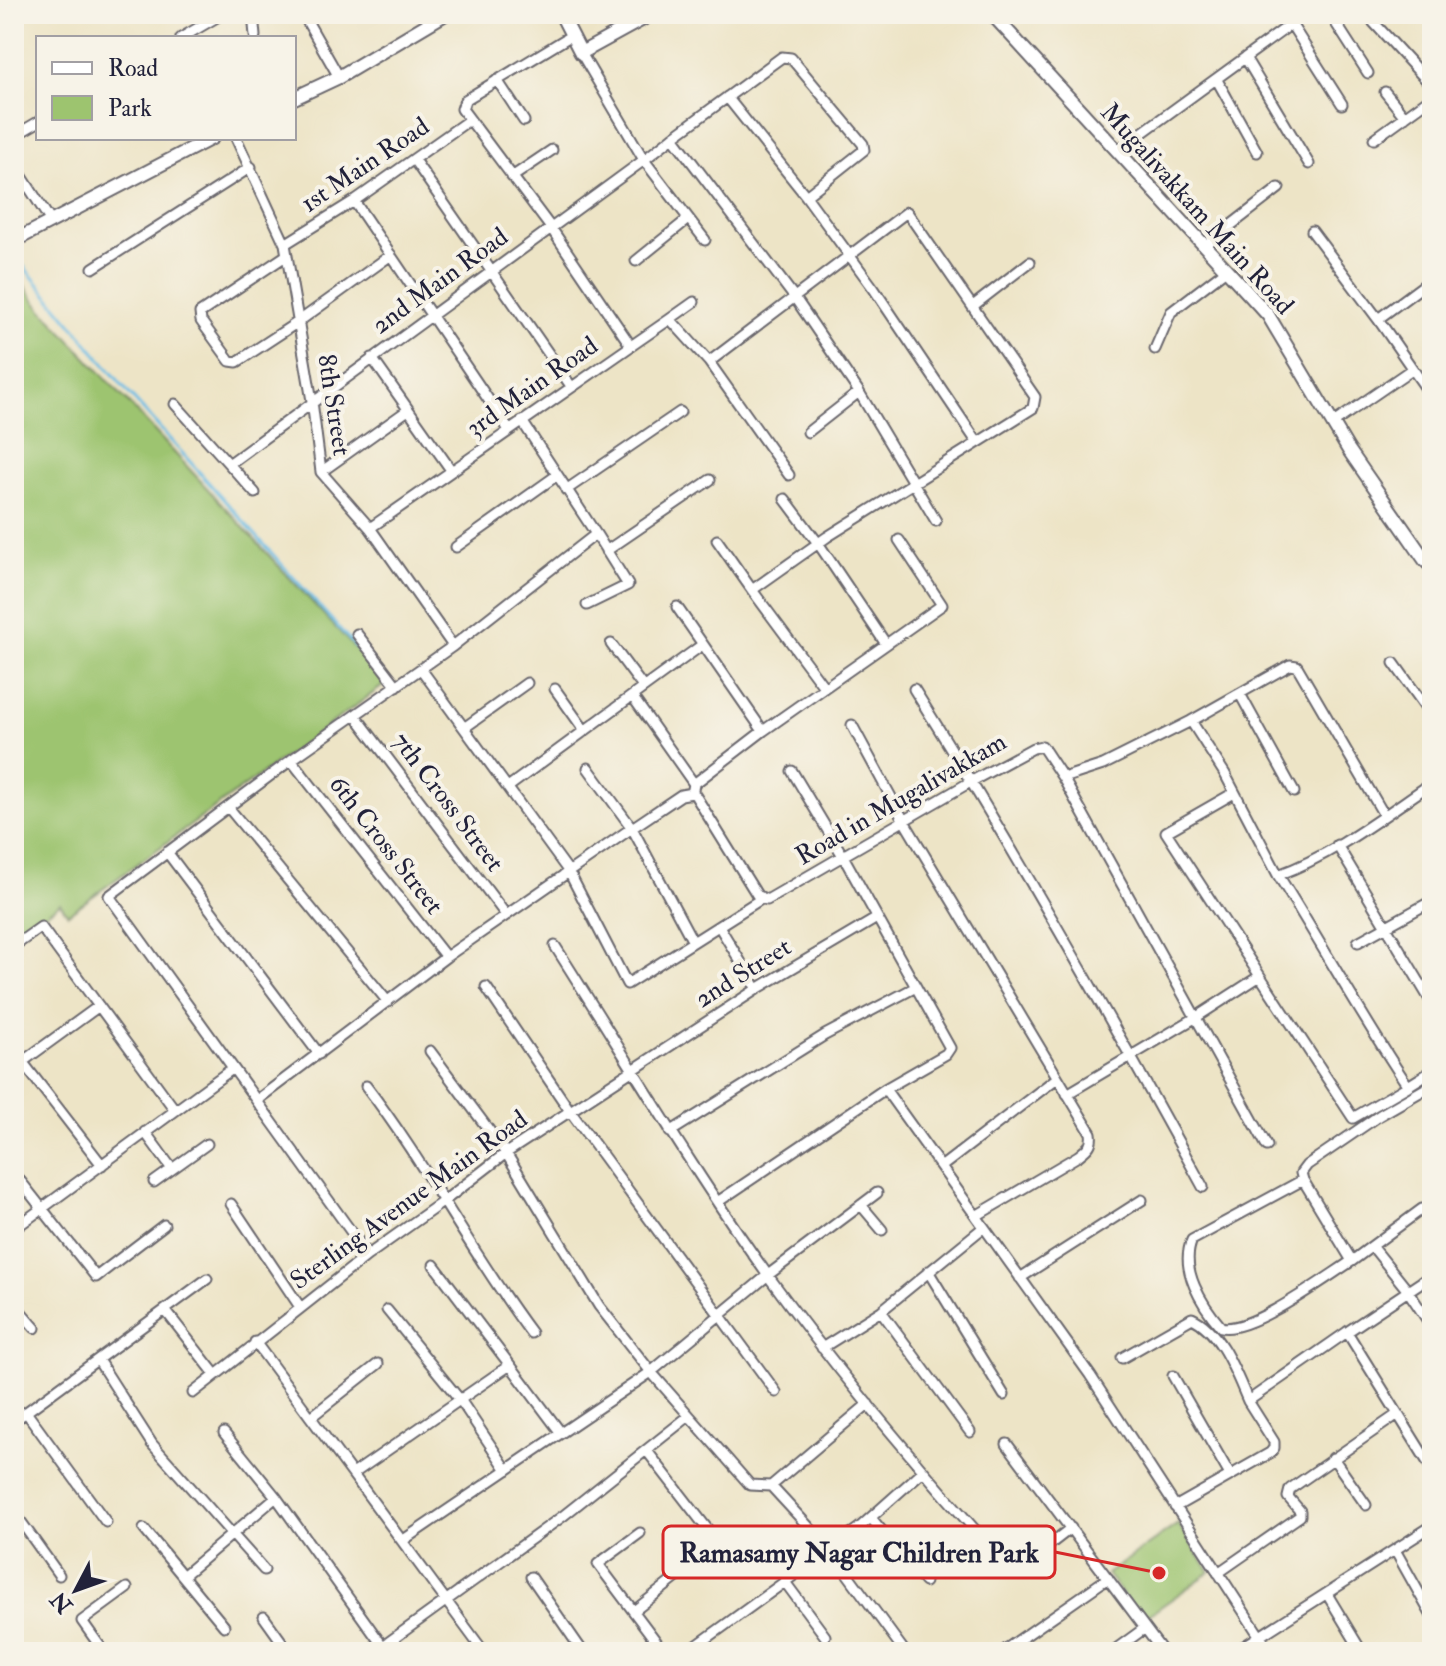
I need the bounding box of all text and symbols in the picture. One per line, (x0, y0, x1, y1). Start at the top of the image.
legend (36, 36, 296, 140)
text: Road (108, 53, 158, 84)
text: Park (108, 93, 152, 124)
street label: Mugalivakkam Main Road (1094, 97, 1301, 322)
street label: 1st Main Road (295, 110, 435, 220)
street label: 2nd Main Road (366, 221, 515, 341)
street label: 3rd Main Road (460, 330, 604, 444)
street label: 8th Street (310, 352, 358, 458)
street label: 7th Cross Street (385, 726, 511, 878)
street label: Road in Mugalivakkam (790, 726, 1012, 872)
street label: 6th Cross Street (322, 769, 450, 921)
street label: 2nd Street (689, 931, 797, 1015)
street label: Sterling Avenue Main Road (284, 1103, 534, 1297)
callout: Ramasamy Nagar Children Park (663, 1526, 1055, 1578)
text: Ramasamy Nagar Children Park (679, 1536, 1039, 1571)
north arrow (36, 1550, 116, 1630)
text: N (44, 1586, 79, 1620)

